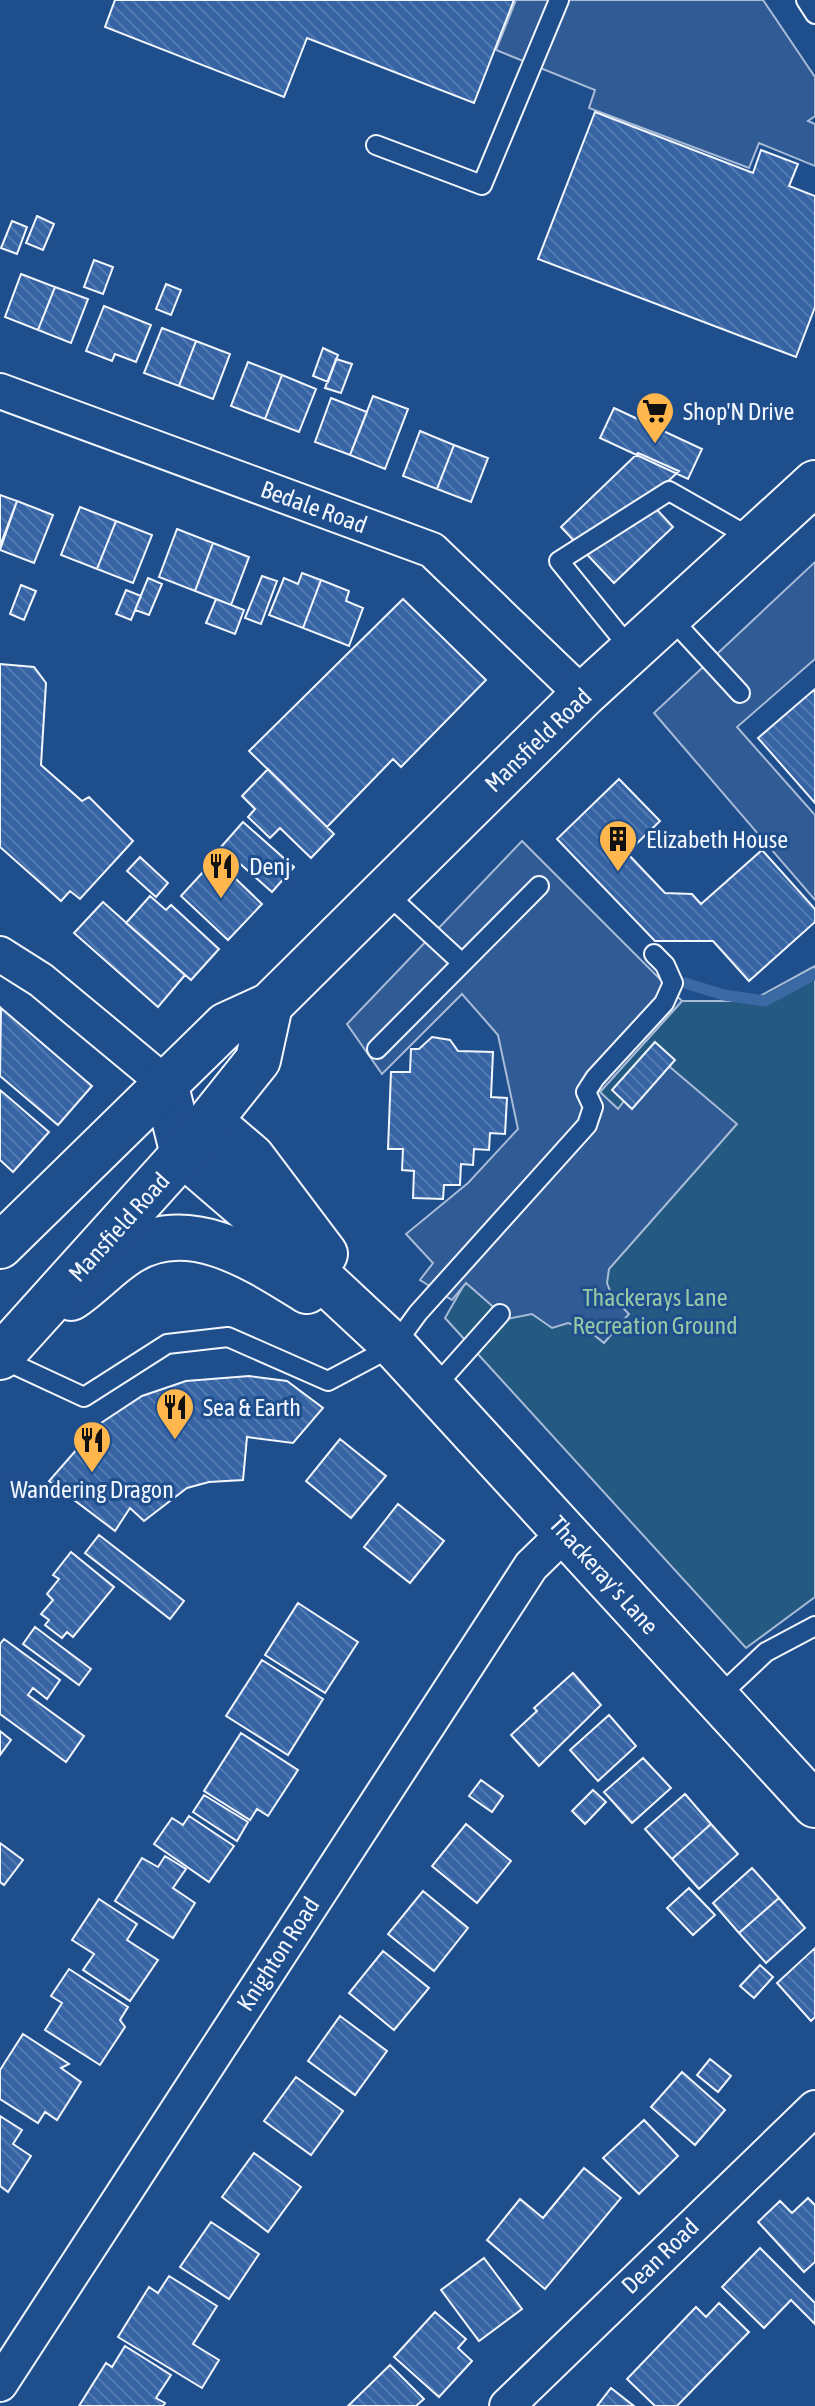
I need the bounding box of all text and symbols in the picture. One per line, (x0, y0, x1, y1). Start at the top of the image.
supermarket icon: Shop'N Drive (634, 390, 676, 445)
place label: Shop'N Drive (683, 398, 794, 425)
street label: Bedale Road (257, 475, 371, 539)
street label: Mansfield Road (479, 683, 597, 797)
building icon: Elizabeth House (597, 818, 639, 873)
place label: Elizabeth House (646, 826, 788, 853)
restaurant icon: Denj (200, 845, 242, 900)
place label: Denj (249, 853, 291, 880)
street label: Mansfield Road (63, 1167, 175, 1287)
park label: Thackerays Lane Recreation Ground (572, 1284, 738, 1339)
restaurant icon: Sea & Earth (154, 1386, 196, 1441)
place label: Sea & Earth (203, 1394, 301, 1421)
restaurant icon: Wandering Dragon (71, 1419, 113, 1474)
place label: Wandering Dragon (10, 1476, 174, 1503)
street label: Thackeray's Lane (544, 1511, 664, 1639)
street label: Knighton Road (231, 1892, 325, 2016)
street label: Dean Road (616, 2213, 704, 2299)

